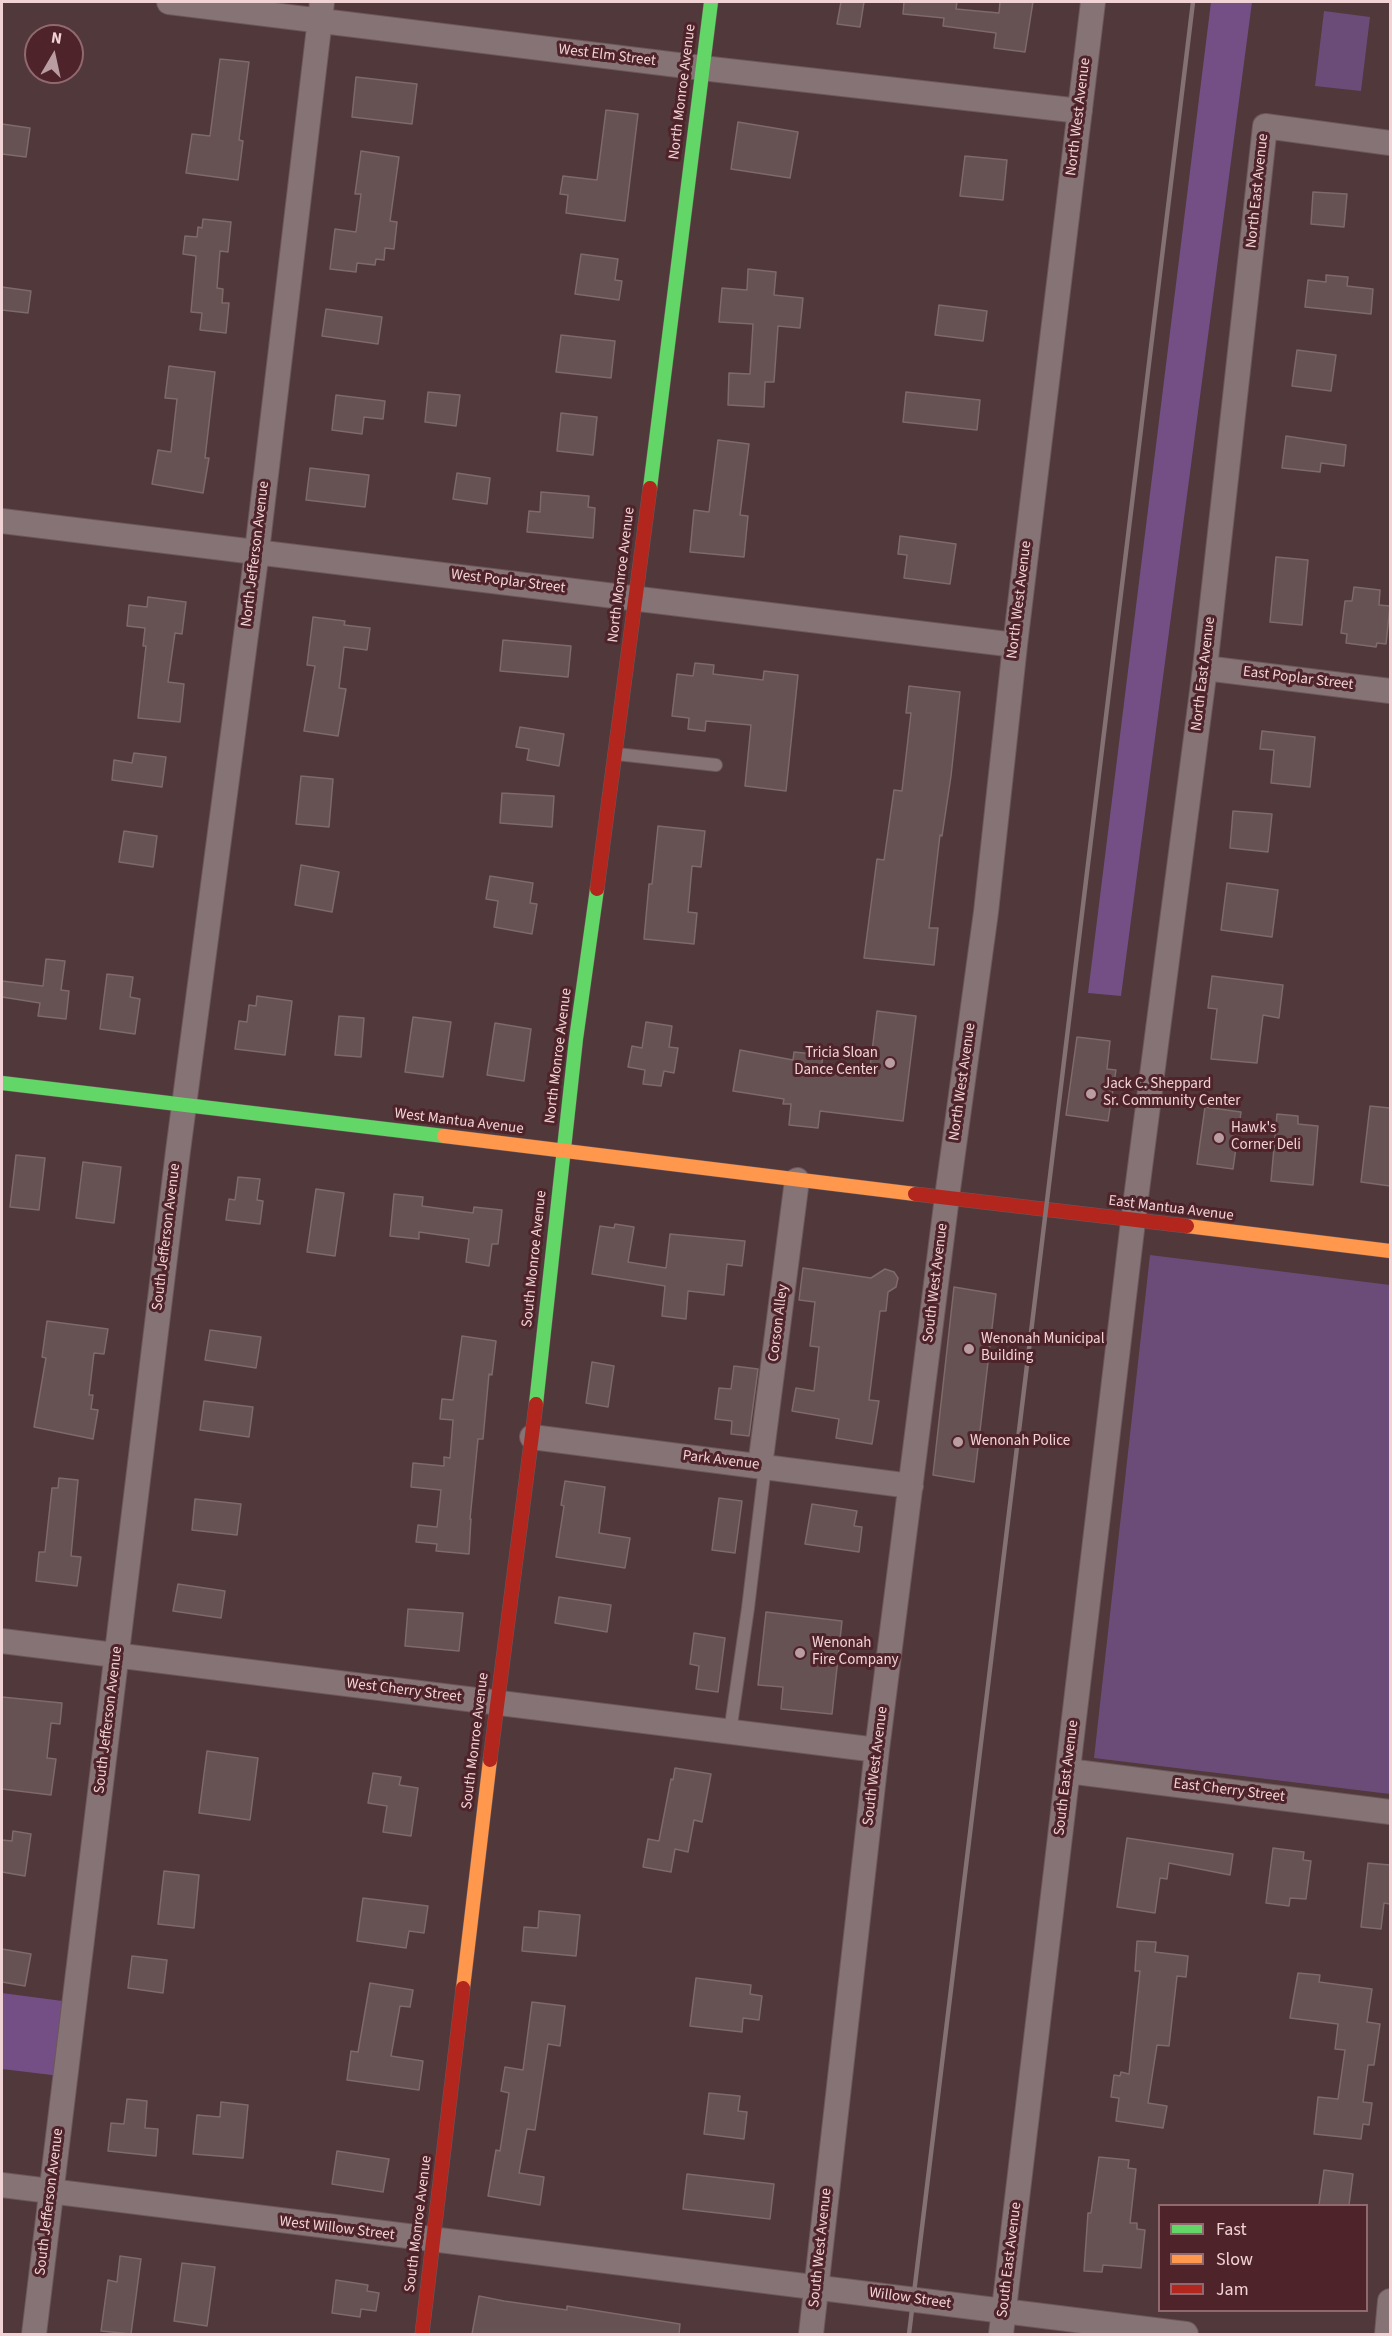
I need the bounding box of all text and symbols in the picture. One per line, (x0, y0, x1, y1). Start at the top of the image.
street label: North Monroe Avenue (666, 23, 700, 161)
north arrow (24, 24, 84, 84)
text: N (50, 26, 63, 50)
street label: West Elm Street (557, 41, 657, 71)
street label: North West Avenue (1063, 57, 1095, 177)
street label: North East Avenue (1243, 133, 1273, 249)
street label: North Jefferson Avenue (238, 480, 274, 628)
street label: North Monroe Avenue (605, 506, 639, 644)
street label: North West Avenue (1004, 540, 1036, 660)
street label: West Poplar Street (450, 566, 566, 598)
street label: North East Avenue (1188, 616, 1220, 732)
street label: East Poplar Street (1242, 663, 1354, 695)
street label: North Monroe Avenue (542, 987, 576, 1125)
street label: North West Avenue (946, 1022, 980, 1142)
place label: Tricia Sloan Dance Center (794, 1045, 878, 1080)
marker: Tricia Sloan Dance Center (883, 1056, 897, 1070)
place label: Jack C. Sheppard Sr. Community Center (1103, 1076, 1241, 1111)
marker: Jack C. Sheppard Sr. Community Center (1084, 1087, 1098, 1101)
street label: West Mantua Avenue (393, 1105, 525, 1139)
place label: Hawk's Corner Deli (1231, 1120, 1301, 1155)
marker: Hawk's Corner Deli (1212, 1131, 1226, 1145)
street label: South Jefferson Avenue (149, 1162, 185, 1312)
street label: South Monroe Avenue (519, 1190, 551, 1328)
street label: East Mantua Avenue (1107, 1192, 1235, 1226)
street label: South West Avenue (920, 1222, 952, 1344)
street label: Corson Alley (765, 1283, 793, 1363)
place label: Wenonah Municipal Building (981, 1331, 1104, 1366)
marker: Wenonah Municipal Building (962, 1342, 976, 1356)
place label: Wenonah Police (970, 1433, 1070, 1451)
marker: Wenonah Police (951, 1435, 965, 1449)
street label: Park Avenue (682, 1447, 760, 1475)
place label: Wenonah Fire Company (812, 1635, 899, 1670)
street label: South Jefferson Avenue (91, 1645, 127, 1795)
marker: Wenonah Fire Company (793, 1646, 807, 1660)
street label: South Monroe Avenue (459, 1672, 493, 1810)
street label: West Cherry Street (345, 1675, 463, 1707)
street label: South West Avenue (860, 1705, 892, 1827)
street label: South East Avenue (1051, 1719, 1083, 1837)
street label: East Cherry Street (1172, 1775, 1286, 1807)
street label: South Jefferson Avenue (32, 2127, 68, 2277)
street label: South Monroe Avenue (402, 2155, 436, 2293)
street label: South West Avenue (806, 2187, 836, 2309)
street label: South East Avenue (994, 2201, 1026, 2319)
legend (1158, 2204, 1368, 2312)
street label: West Willow Street (278, 2213, 396, 2245)
text: Fast (1216, 2217, 1247, 2242)
text: Slow (1216, 2247, 1253, 2272)
text: Jam (1216, 2277, 1249, 2302)
street label: Willow Street (868, 2284, 952, 2314)

